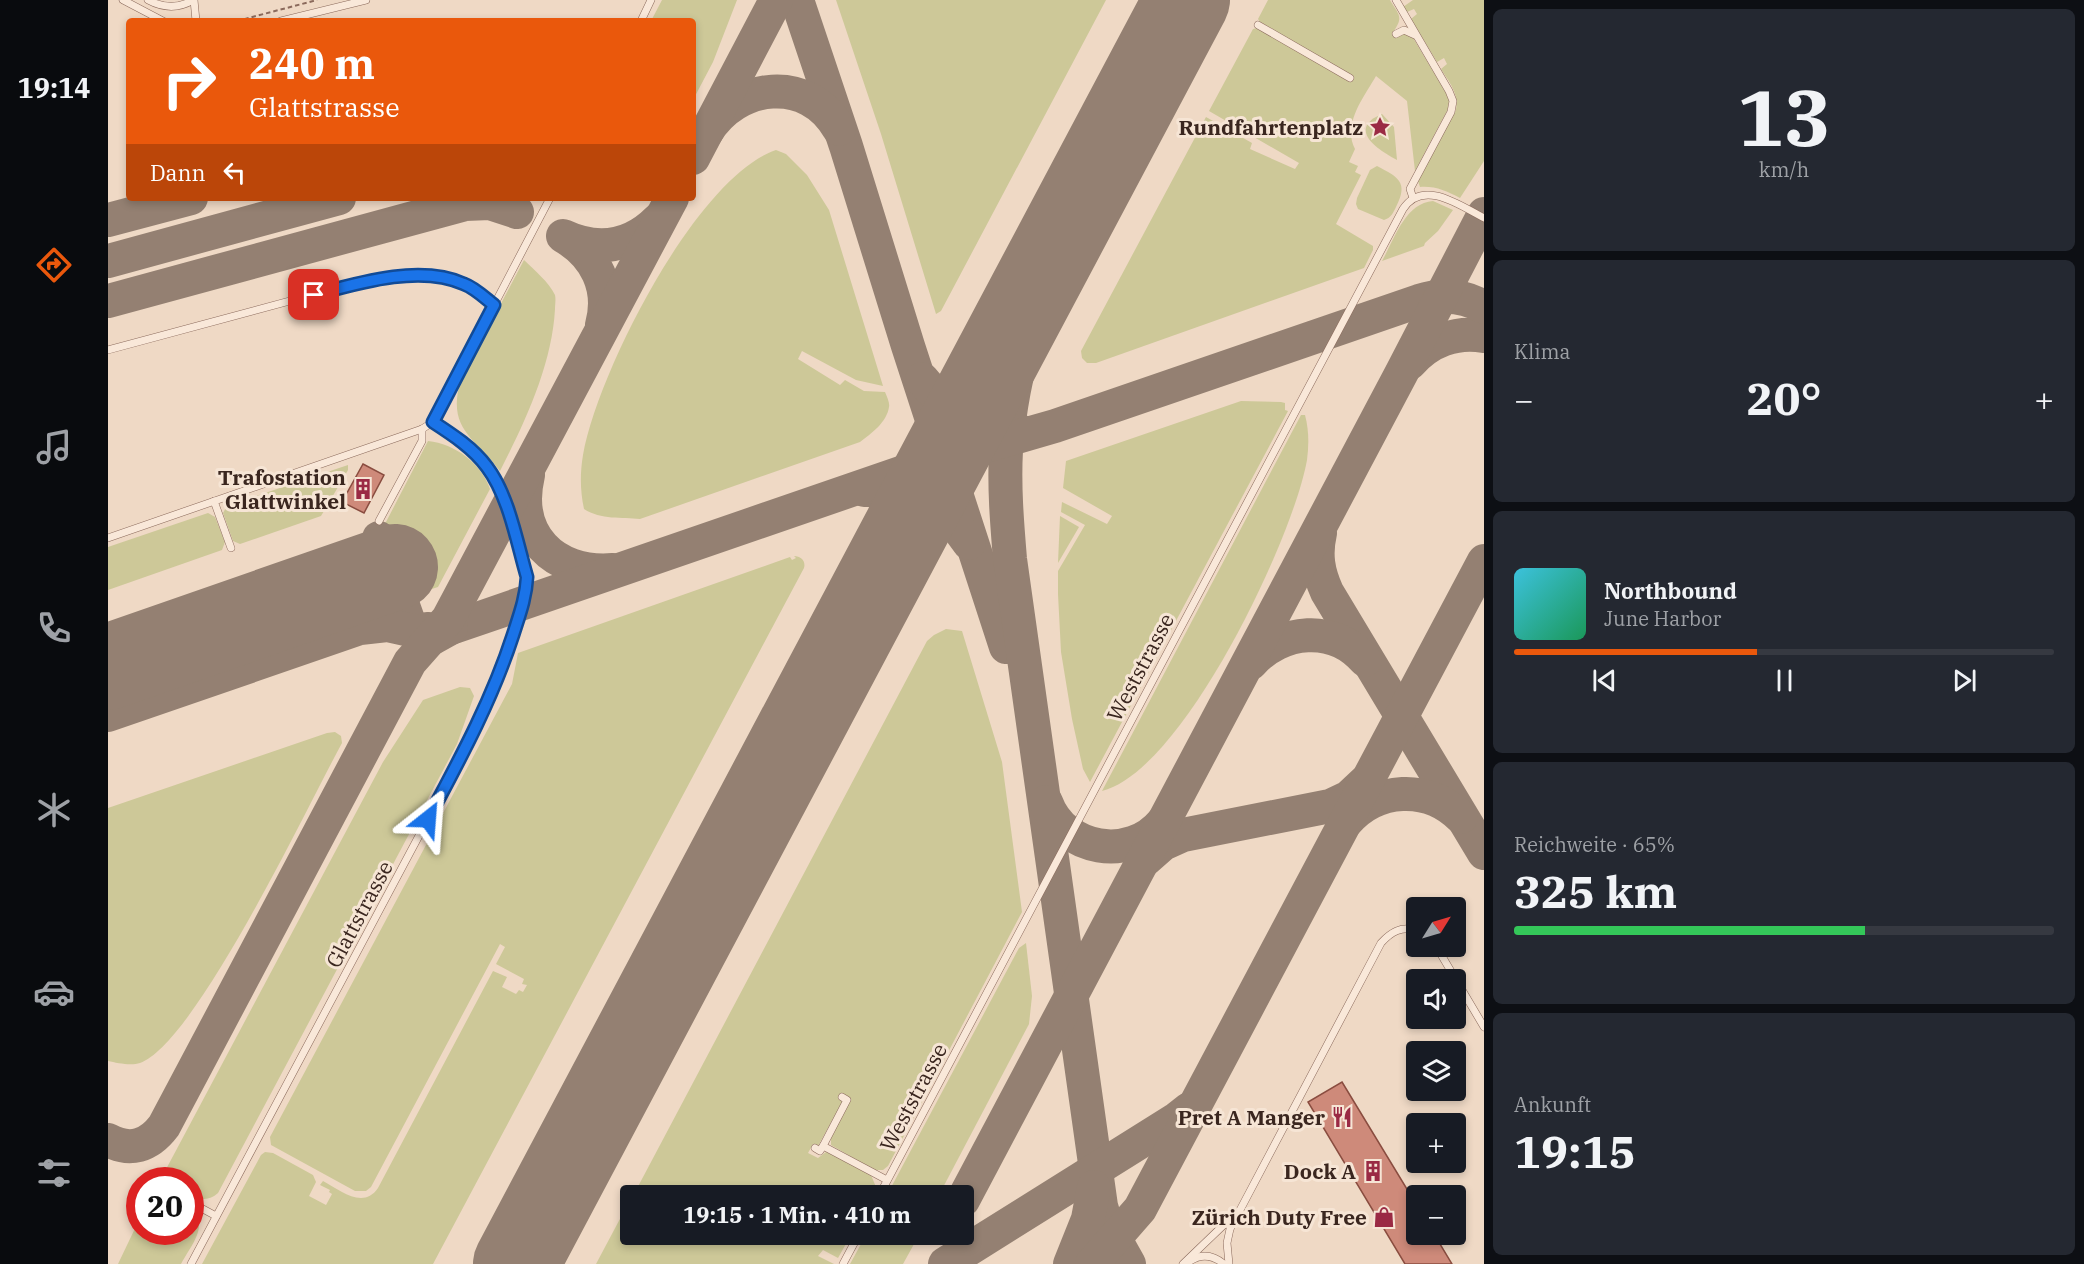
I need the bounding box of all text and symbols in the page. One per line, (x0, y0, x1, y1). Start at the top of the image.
text: 240 m (249, 36, 375, 91)
icon: right (150, 42, 228, 120)
text: 13 (1737, 66, 1831, 167)
text: 19:14 (18, 70, 90, 105)
text: Glattstrasse (249, 89, 400, 124)
place label: Rundfahrtenplatz (1178, 113, 1363, 141)
place icon: Rundfahrtenplatz (1368, 115, 1392, 139)
icon: left (218, 156, 251, 189)
text: km/h (1759, 156, 1809, 183)
text: Dann (150, 158, 206, 187)
icon: directions (33, 244, 75, 286)
pin (288, 269, 339, 320)
icon: arrive (297, 278, 330, 311)
text: Klima (1514, 338, 1570, 365)
text: 20° (1746, 369, 1822, 427)
text: − (1514, 378, 1534, 421)
text: + (2034, 378, 2054, 421)
icon: music (33, 426, 75, 468)
place label: Trafostation Glattwinkel (218, 463, 346, 515)
building icon: Trafostation Glattwinkel (351, 477, 375, 501)
text: Northbound (1604, 576, 1737, 605)
text: June Harbor (1604, 605, 1721, 632)
icon: phone (33, 607, 75, 649)
street label: Weststrasse (1100, 608, 1180, 726)
icon: previous (1588, 664, 1621, 697)
icon: pause (1768, 664, 1801, 697)
icon: next (1948, 664, 1981, 697)
position arrow (396, 787, 460, 851)
icon: climate (33, 789, 75, 831)
text: Reichweite · 65% (1514, 831, 1675, 858)
street label: Glattstrasse (319, 856, 399, 972)
text: 325 km (1514, 862, 1677, 920)
north arrow (1406, 897, 1466, 957)
map controls (1406, 897, 1466, 1245)
button: sound (1406, 969, 1466, 1029)
icon: car (33, 971, 75, 1013)
street label: Weststrasse (873, 1038, 953, 1156)
button: layers (1406, 1041, 1466, 1101)
text: Ankunft (1514, 1091, 1591, 1118)
place label: Pret A Manger (1178, 1103, 1326, 1131)
restaurant icon: Pret A Manger (1330, 1105, 1354, 1129)
button: + (1406, 1113, 1466, 1173)
text: 19:15 (1514, 1122, 1636, 1180)
icon: filters (33, 1152, 75, 1194)
place label: Dock A (1284, 1157, 1356, 1185)
building icon: Dock A (1361, 1159, 1385, 1183)
speed limit sign: 20 (126, 1167, 204, 1245)
button: − (1406, 1185, 1466, 1245)
text: 19:15 · 1 Min. · 410 m (683, 1200, 911, 1229)
place label: Zürich Duty Free (1191, 1203, 1367, 1231)
shop icon: Zürich Duty Free (1372, 1205, 1396, 1229)

